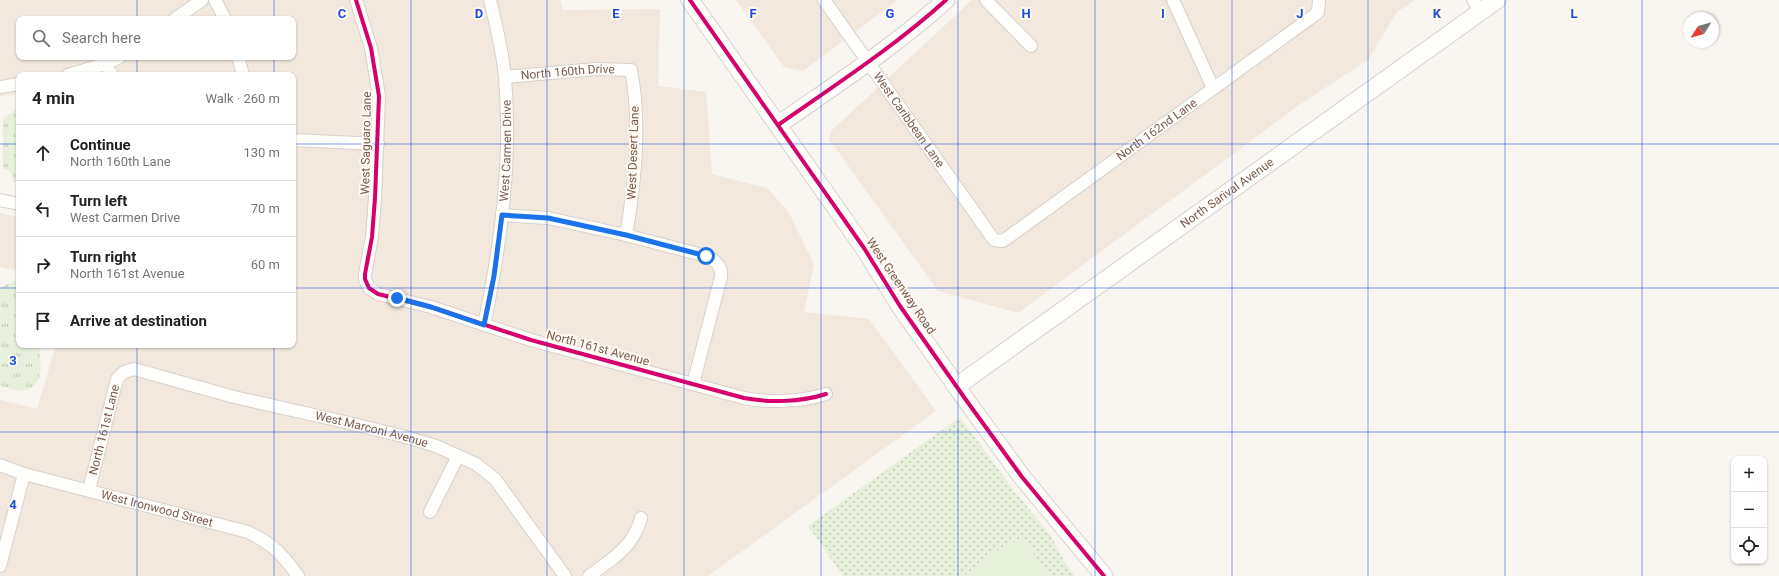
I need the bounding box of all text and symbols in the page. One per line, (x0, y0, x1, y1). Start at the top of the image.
text: C (338, 6, 347, 21)
text: D (475, 6, 483, 21)
text: E (612, 6, 620, 21)
text: F (749, 6, 757, 21)
text: G (886, 6, 895, 21)
text: H (1021, 6, 1031, 21)
text: I (1161, 6, 1165, 21)
text: J (1296, 6, 1304, 21)
text: K (1433, 6, 1442, 21)
text: L (1570, 6, 1578, 21)
north arrow (1683, 12, 1719, 48)
search box (16, 16, 296, 60)
icon: search (30, 27, 52, 49)
text: Search here (62, 29, 141, 47)
street label: North 160th Drive (520, 62, 615, 83)
street label: West Caribbean Lane (870, 70, 947, 170)
text: 4 min (32, 88, 75, 108)
text: Walk · 260 m (205, 91, 280, 106)
street label: West Saguaro Lane (358, 91, 374, 195)
street label: North 162nd Lane (1114, 96, 1200, 163)
street label: West Carmen Drive (497, 99, 514, 202)
street label: West Desert Lane (624, 106, 642, 200)
text: Continue (70, 136, 131, 154)
icon: ahead (32, 142, 54, 164)
text: 130 m (243, 145, 280, 160)
text: North 160th Lane (70, 154, 171, 169)
street label: North Sarival Avenue (1178, 155, 1276, 231)
text: Turn left (70, 192, 127, 210)
icon: left (32, 198, 54, 220)
text: 70 m (251, 201, 280, 216)
text: West Carmen Drive (70, 210, 180, 225)
street label: West Greenway Road (864, 235, 938, 337)
route start (697, 247, 715, 265)
text: Turn right (70, 248, 136, 266)
icon: right (32, 254, 54, 276)
text: 60 m (251, 257, 280, 272)
text: North 161st Avenue (70, 266, 185, 281)
route end (388, 289, 406, 307)
icon: arrive (32, 310, 54, 332)
text: Arrive at destination (70, 312, 207, 330)
street label: North 161st Avenue (545, 328, 651, 368)
text: 3 (9, 353, 17, 368)
street label: North 161st Lane (86, 383, 122, 477)
street label: West Marconi Avenue (314, 408, 430, 450)
map controls (1731, 456, 1767, 564)
button: + (1731, 456, 1767, 492)
street label: West Ironwood Street (100, 487, 214, 530)
button: − (1731, 492, 1767, 528)
text: 4 (9, 497, 17, 512)
button: locate (1731, 528, 1767, 564)

